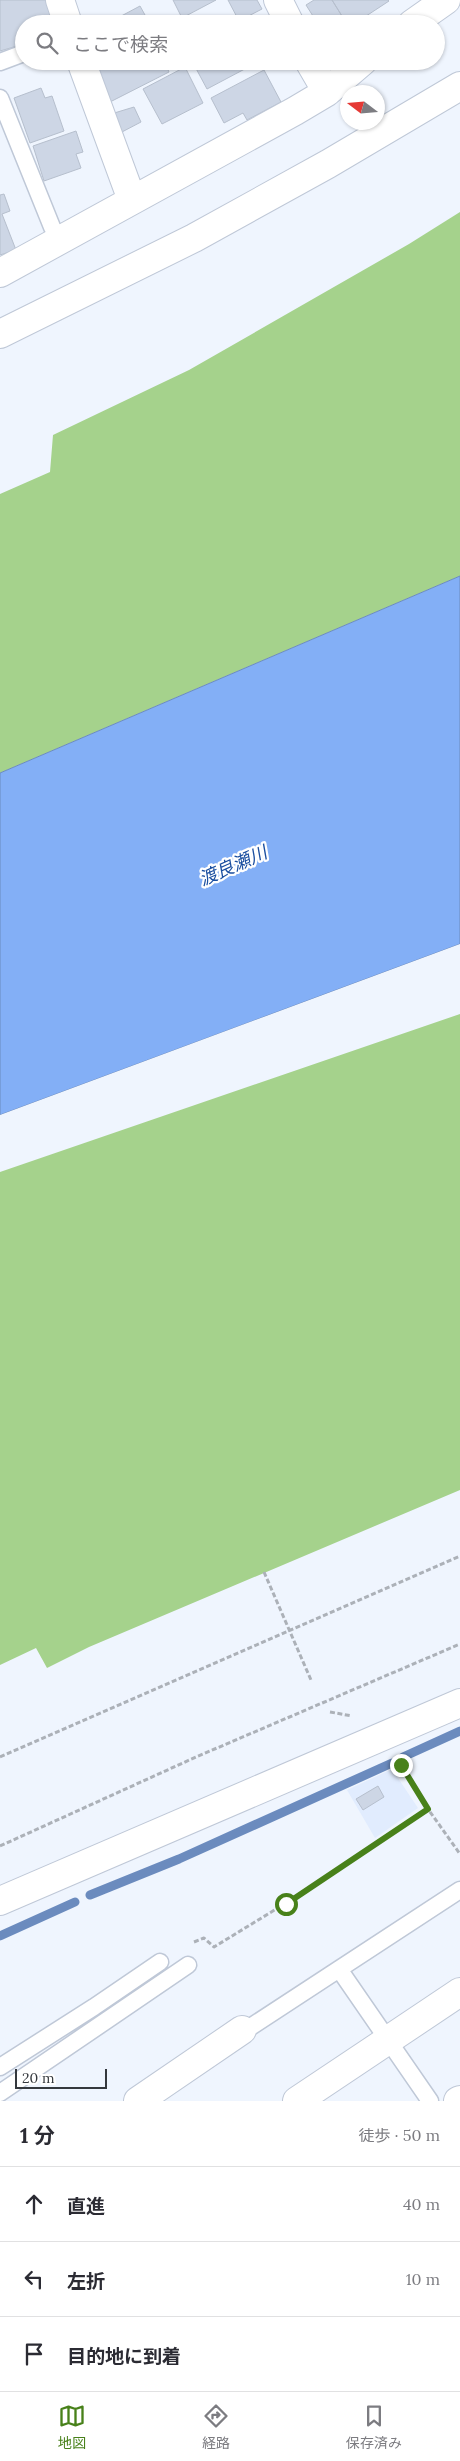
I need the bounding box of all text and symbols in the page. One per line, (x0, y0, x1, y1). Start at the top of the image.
search box (15, 15, 445, 70)
icon: search (33, 29, 61, 57)
text: ここで検索 (73, 32, 168, 56)
north arrow (340, 85, 385, 130)
water label: 渡良瀬川 (195, 840, 272, 891)
route end (390, 1754, 413, 1777)
route start (275, 1893, 298, 1916)
scale bar (15, 2066, 108, 2089)
text: 20 m (22, 2069, 54, 2087)
text: 1 分 (20, 2122, 55, 2149)
text: 徒歩 · 50 m (358, 2125, 440, 2145)
icon: ahead (20, 2190, 48, 2218)
text: 直進 (67, 2194, 105, 2218)
text: 40 m (403, 2194, 440, 2214)
icon: left (20, 2265, 48, 2293)
text: 左折 (67, 2269, 105, 2293)
text: 10 m (406, 2269, 440, 2289)
icon: arrive (20, 2340, 48, 2368)
text: 目的地に到着 (67, 2344, 181, 2368)
tab: 地図 (58, 2402, 86, 2452)
tab: 経路 (202, 2402, 230, 2452)
tab: 保存済み (346, 2402, 402, 2452)

